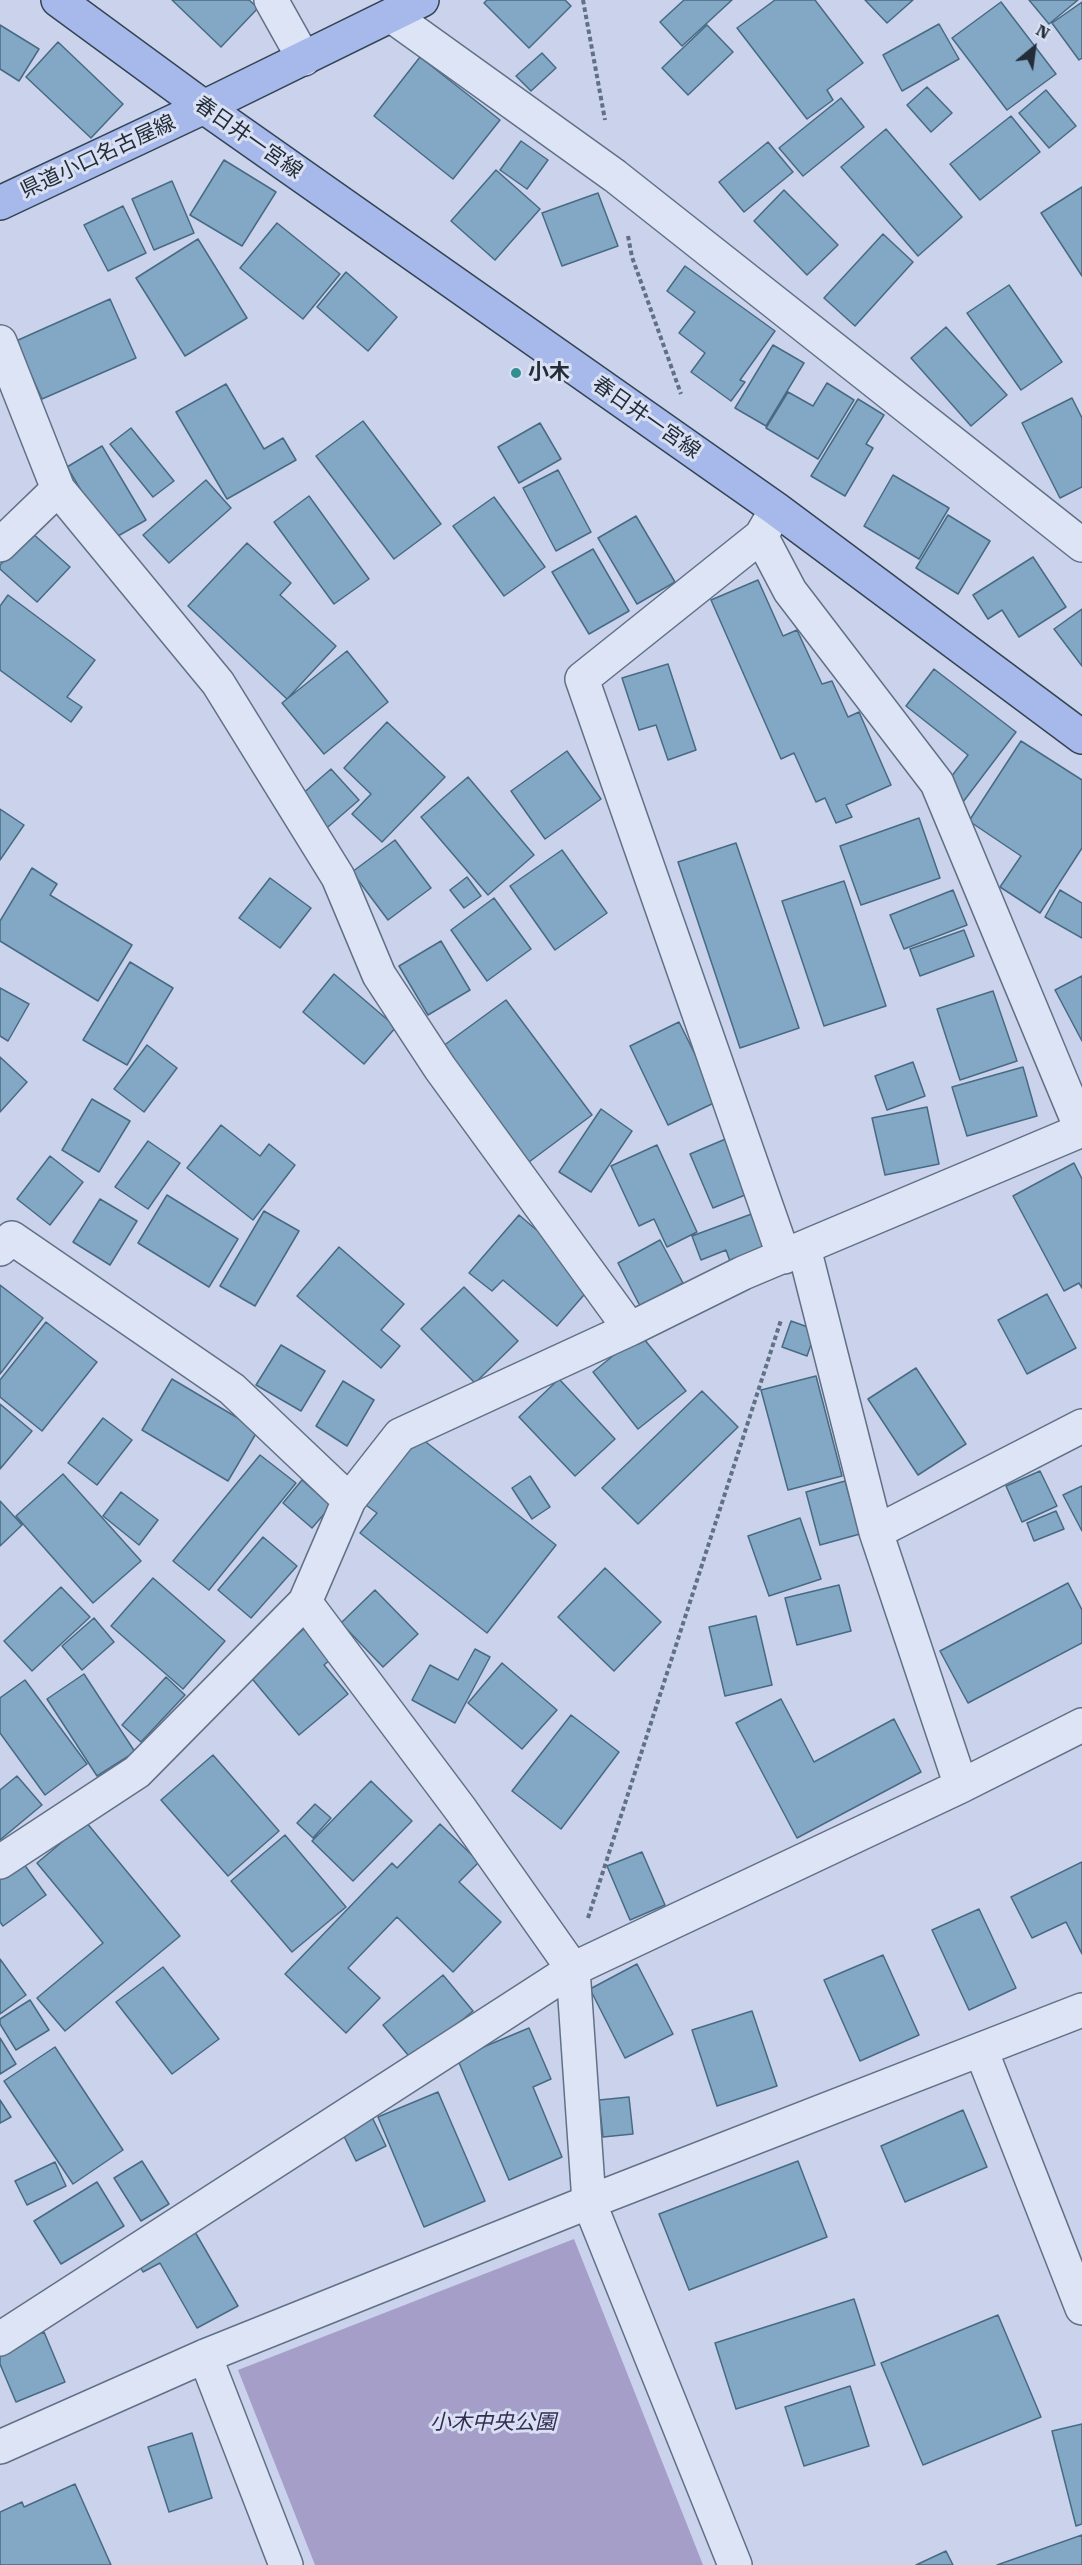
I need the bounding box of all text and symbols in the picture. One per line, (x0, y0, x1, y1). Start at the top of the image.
north arrow (1004, 18, 1064, 78)
text: N (1033, 21, 1053, 43)
street label: 春日井一宮線 (189, 92, 307, 184)
street label: 県道小口名古屋線 (17, 110, 179, 204)
place label: 小木 (528, 360, 570, 386)
marker: 小木 (509, 366, 523, 380)
street label: 春日井一宮線 (587, 372, 705, 464)
park label: 小木中央公園 (430, 2410, 556, 2436)

